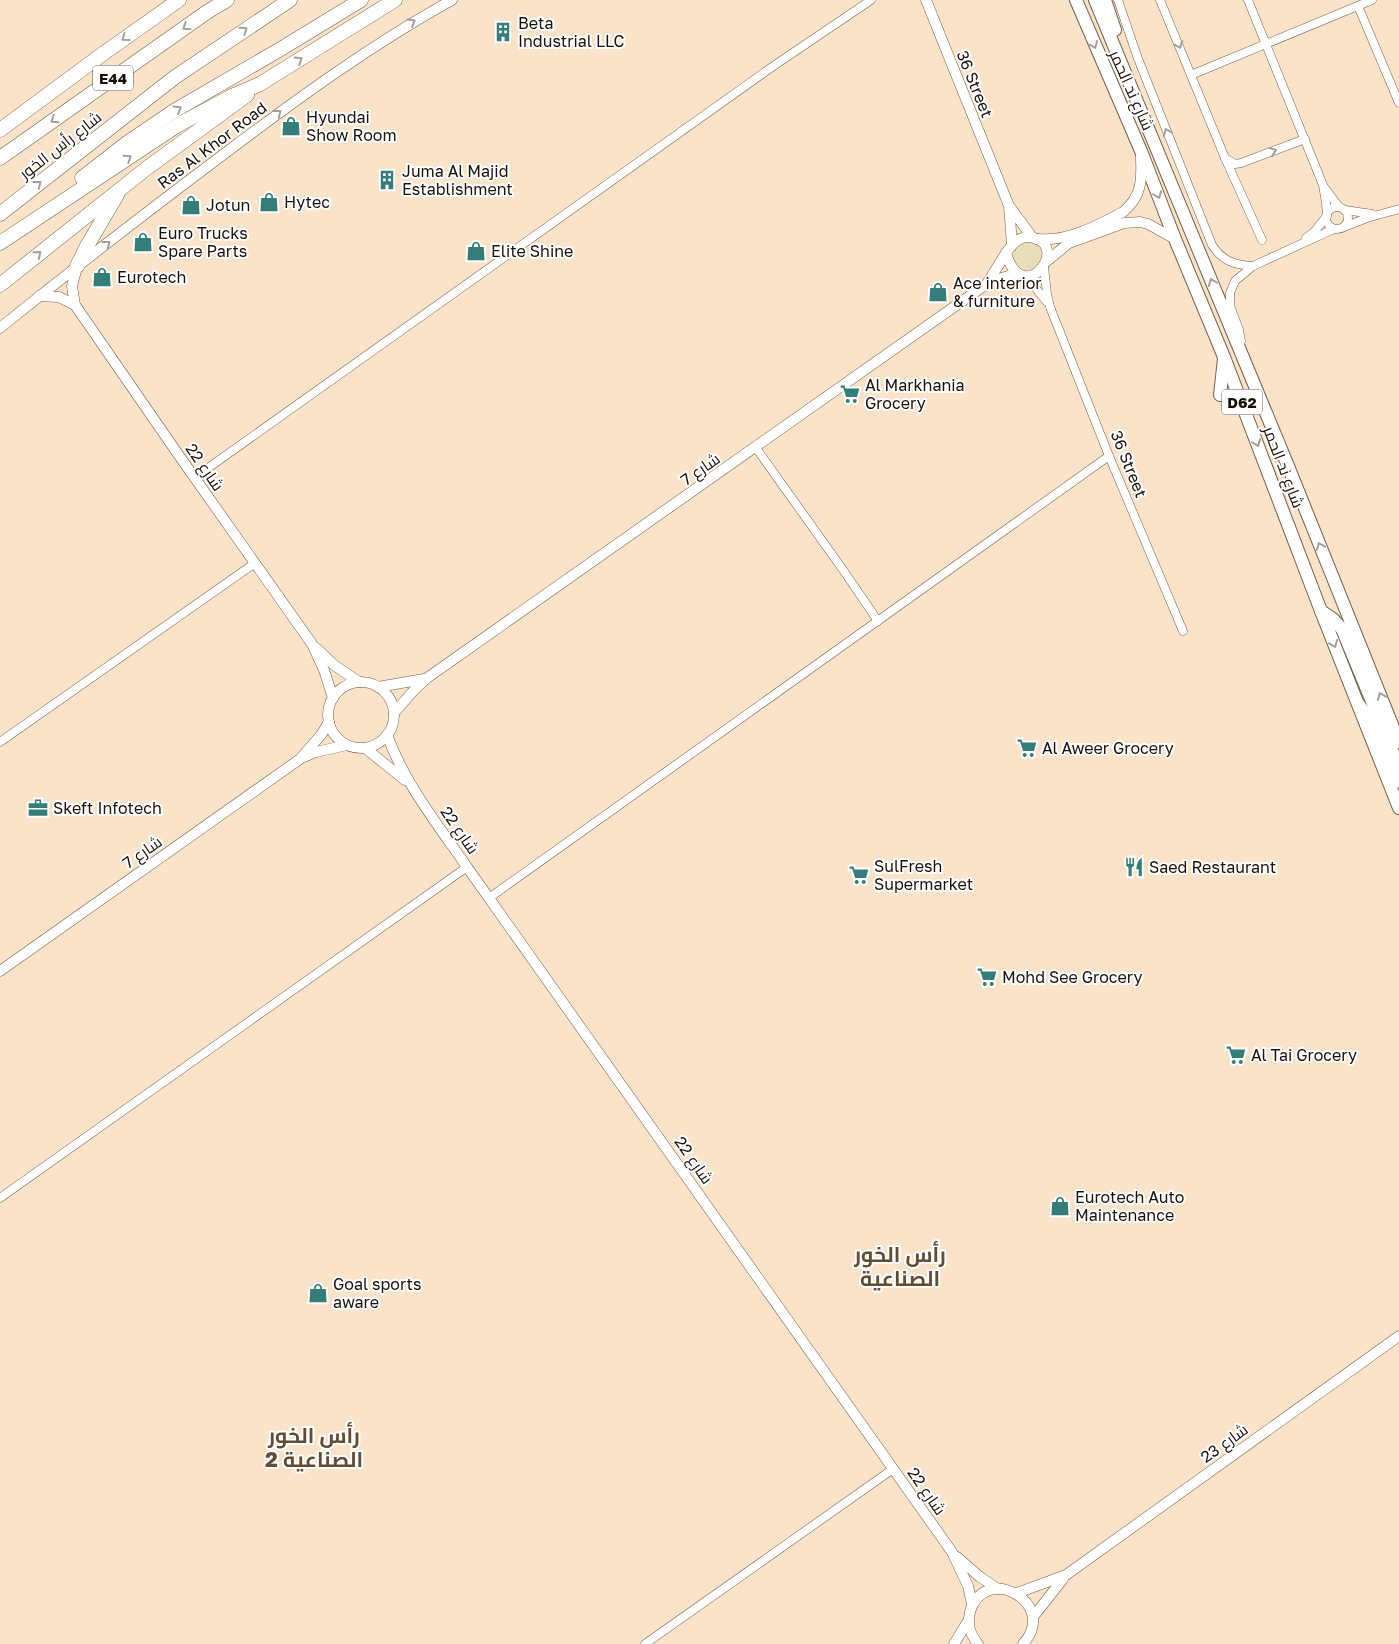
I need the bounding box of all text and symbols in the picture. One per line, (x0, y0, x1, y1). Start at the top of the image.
place label: Beta Industrial LLC (518, 13, 625, 51)
one-way arrow (407, 19, 416, 29)
one-way arrow (183, 20, 192, 30)
building icon: Beta Industrial LLC (492, 21, 514, 43)
one-way arrow (239, 26, 248, 36)
one-way arrow (121, 32, 131, 41)
one-way arrow (1088, 40, 1099, 49)
one-way arrow (1173, 40, 1183, 49)
street label: شارع ند الحمر (1103, 46, 1159, 134)
street label: 36 Street (953, 48, 997, 120)
one-way arrow (293, 57, 302, 67)
road number: E44 (93, 66, 133, 90)
street label: Ras Al Khor Road (153, 97, 271, 193)
one-way arrow (173, 106, 182, 115)
street label: شارع رأس الخور (14, 107, 106, 185)
place label: Hyundai Show Room (306, 107, 397, 145)
one-way arrow (272, 111, 281, 119)
one-way arrow (50, 114, 59, 123)
shop icon: Hyundai Show Room (280, 115, 302, 137)
one-way arrow (1163, 128, 1173, 136)
one-way arrow (1268, 147, 1277, 157)
one-way arrow (122, 155, 131, 164)
place label: Juma Al Majid Establishment (402, 161, 513, 199)
building icon: Juma Al Majid Establishment (376, 169, 398, 191)
one-way arrow (32, 181, 42, 190)
one-way arrow (1152, 190, 1162, 199)
shop icon: Hytec (258, 191, 280, 213)
place label: Hytec (284, 192, 330, 212)
shop icon: Jotun (180, 194, 202, 216)
place label: Jotun (206, 195, 250, 215)
place label: Euro Trucks Spare Parts (158, 223, 248, 261)
shop icon: Euro Trucks Spare Parts (132, 231, 154, 253)
shop icon: Elite Shine (465, 240, 487, 262)
one-way arrow (101, 241, 110, 249)
place label: Elite Shine (491, 241, 573, 261)
one-way arrow (32, 251, 42, 260)
shop icon: Eurotech (91, 266, 113, 288)
place label: Eurotech (117, 267, 186, 287)
place label: Ace interior & furniture (953, 273, 1042, 311)
one-way arrow (1207, 278, 1218, 287)
shop icon: Ace interior & furniture (927, 281, 949, 303)
place label: Al Markhania Grocery (865, 375, 965, 413)
supermarket icon: Al Markhania Grocery (839, 383, 861, 405)
road number: D62 (1222, 390, 1262, 414)
street label: شارع ند الحمر (1257, 422, 1309, 511)
street label: 36 Street (1107, 428, 1151, 500)
one-way arrow (1251, 438, 1261, 447)
street label: شارع 22 (180, 439, 229, 496)
street label: شارع 7 (676, 448, 725, 491)
one-way arrow (1316, 542, 1327, 551)
one-way arrow (1328, 639, 1339, 648)
one-way arrow (1377, 693, 1387, 701)
supermarket icon: Al Aweer Grocery (1016, 737, 1038, 759)
place label: Al Aweer Grocery (1042, 738, 1174, 758)
office icon: Skeft Infotech (27, 797, 49, 819)
place label: Skeft Infotech (53, 798, 162, 818)
street label: شارع 22 (435, 802, 484, 859)
street label: شارع 7 (118, 831, 167, 874)
place label: SulFresh Supermarket (874, 856, 973, 894)
restaurant icon: Saed Restaurant (1123, 856, 1145, 878)
place label: Saed Restaurant (1149, 857, 1276, 877)
supermarket icon: SulFresh Supermarket (848, 864, 870, 886)
supermarket icon: Mohd See Grocery (976, 966, 998, 988)
place label: Mohd See Grocery (1002, 967, 1143, 987)
supermarket icon: Al Tai Grocery (1225, 1044, 1247, 1066)
place label: Al Tai Grocery (1251, 1045, 1357, 1065)
street label: شارع 22 (669, 1132, 718, 1189)
place label: Eurotech Auto Maintenance (1075, 1187, 1184, 1225)
shop icon: Eurotech Auto Maintenance (1049, 1195, 1071, 1217)
district label: رأس الخور الصناعية (853, 1241, 946, 1291)
place label: Goal sports aware (333, 1274, 421, 1312)
shop icon: Goal sports aware (307, 1282, 329, 1304)
street label: شارع 23 (1196, 1419, 1253, 1468)
district label: رأس الخور الصناعية 2 (265, 1422, 363, 1472)
street label: شارع 22 (902, 1463, 951, 1520)

